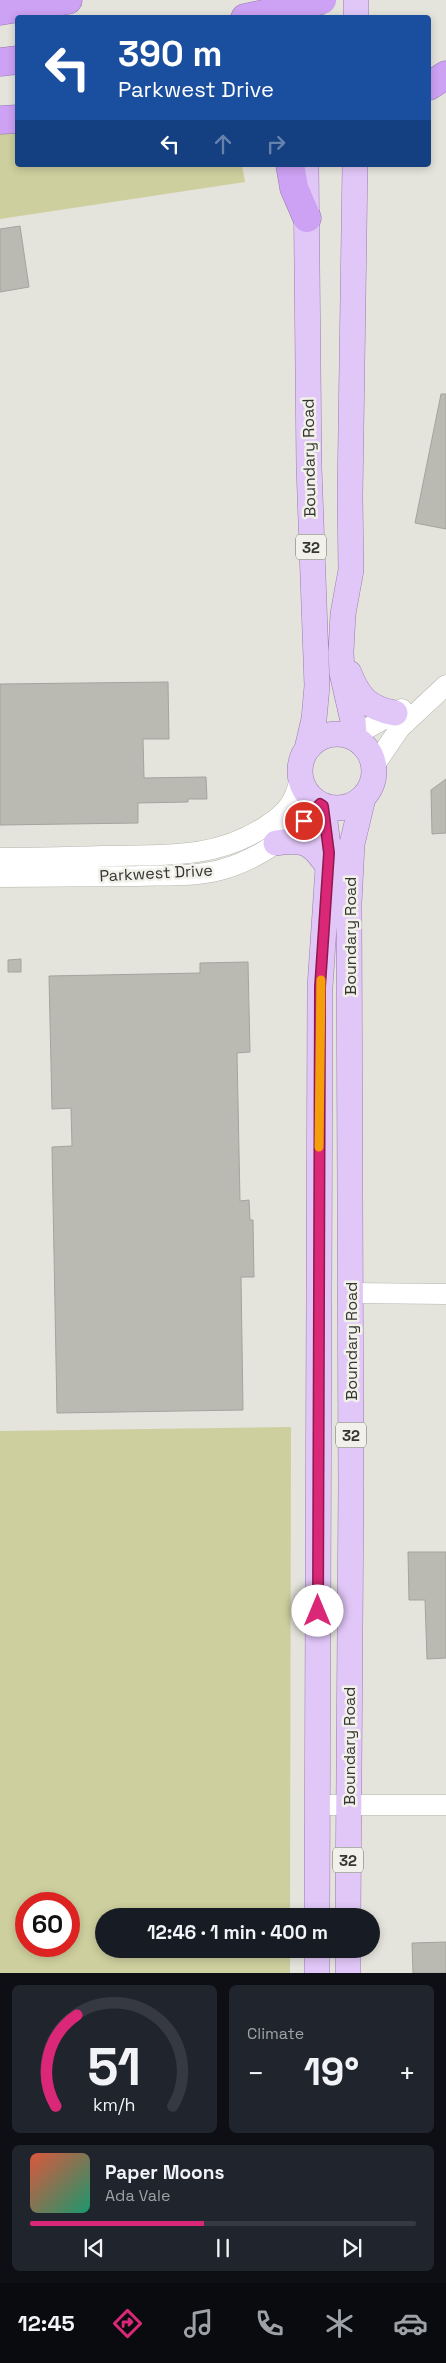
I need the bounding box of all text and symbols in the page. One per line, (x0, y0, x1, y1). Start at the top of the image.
text: 390 m (118, 32, 222, 76)
icon: left (35, 35, 100, 100)
text: Parkwest Drive (118, 75, 274, 103)
icon: left (156, 130, 184, 158)
icon: ahead (209, 130, 237, 158)
icon: right (262, 130, 290, 158)
street label: Boundary Road (297, 398, 321, 518)
road number: 32 (296, 534, 326, 560)
pin (283, 800, 325, 842)
icon: arrive (290, 807, 318, 835)
street label: Parkwest Drive (99, 860, 213, 886)
street label: Boundary Road (340, 877, 361, 995)
street label: Boundary Road (341, 1282, 362, 1400)
road number: 32 (336, 1422, 366, 1448)
position arrow (291, 1584, 343, 1636)
street label: Boundary Road (339, 1687, 360, 1805)
road number: 32 (333, 1848, 363, 1872)
speed limit sign: 60 (15, 1892, 80, 1957)
text: 12:46 · 1 min · 400 m (147, 1920, 328, 1945)
text: Climate (247, 2023, 304, 2044)
text: 51 (88, 2034, 141, 2100)
text: 19° (304, 2048, 359, 2096)
text: − (247, 2055, 264, 2091)
text: + (399, 2055, 416, 2091)
text: km/h (93, 2093, 136, 2116)
text: Paper Moons (105, 2160, 224, 2185)
text: Ada Vale (105, 2185, 170, 2206)
icon: previous (80, 2234, 108, 2262)
icon: pause (209, 2234, 237, 2262)
icon: next (338, 2234, 366, 2262)
icon: directions (110, 2306, 145, 2341)
icon: music (181, 2306, 216, 2341)
icon: phone (252, 2306, 287, 2341)
icon: climate (322, 2306, 357, 2341)
icon: car (393, 2306, 428, 2341)
text: 12:45 (18, 2309, 75, 2337)

